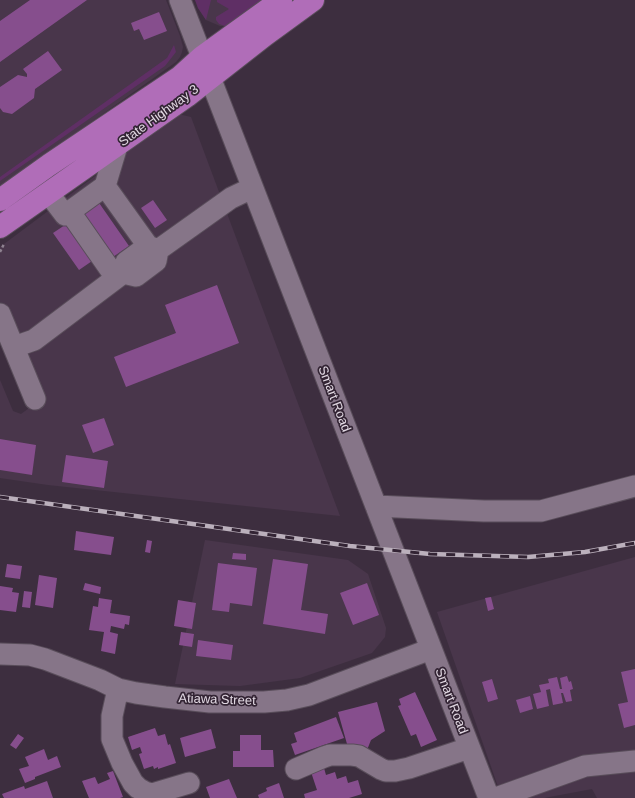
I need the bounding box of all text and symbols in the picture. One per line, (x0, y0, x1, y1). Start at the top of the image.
street label: State Highway 3 (116, 82, 202, 150)
street label: Smart Road (314, 364, 354, 434)
street label: Smart Road (431, 666, 471, 736)
street label: Atiawa Street (178, 691, 256, 709)

